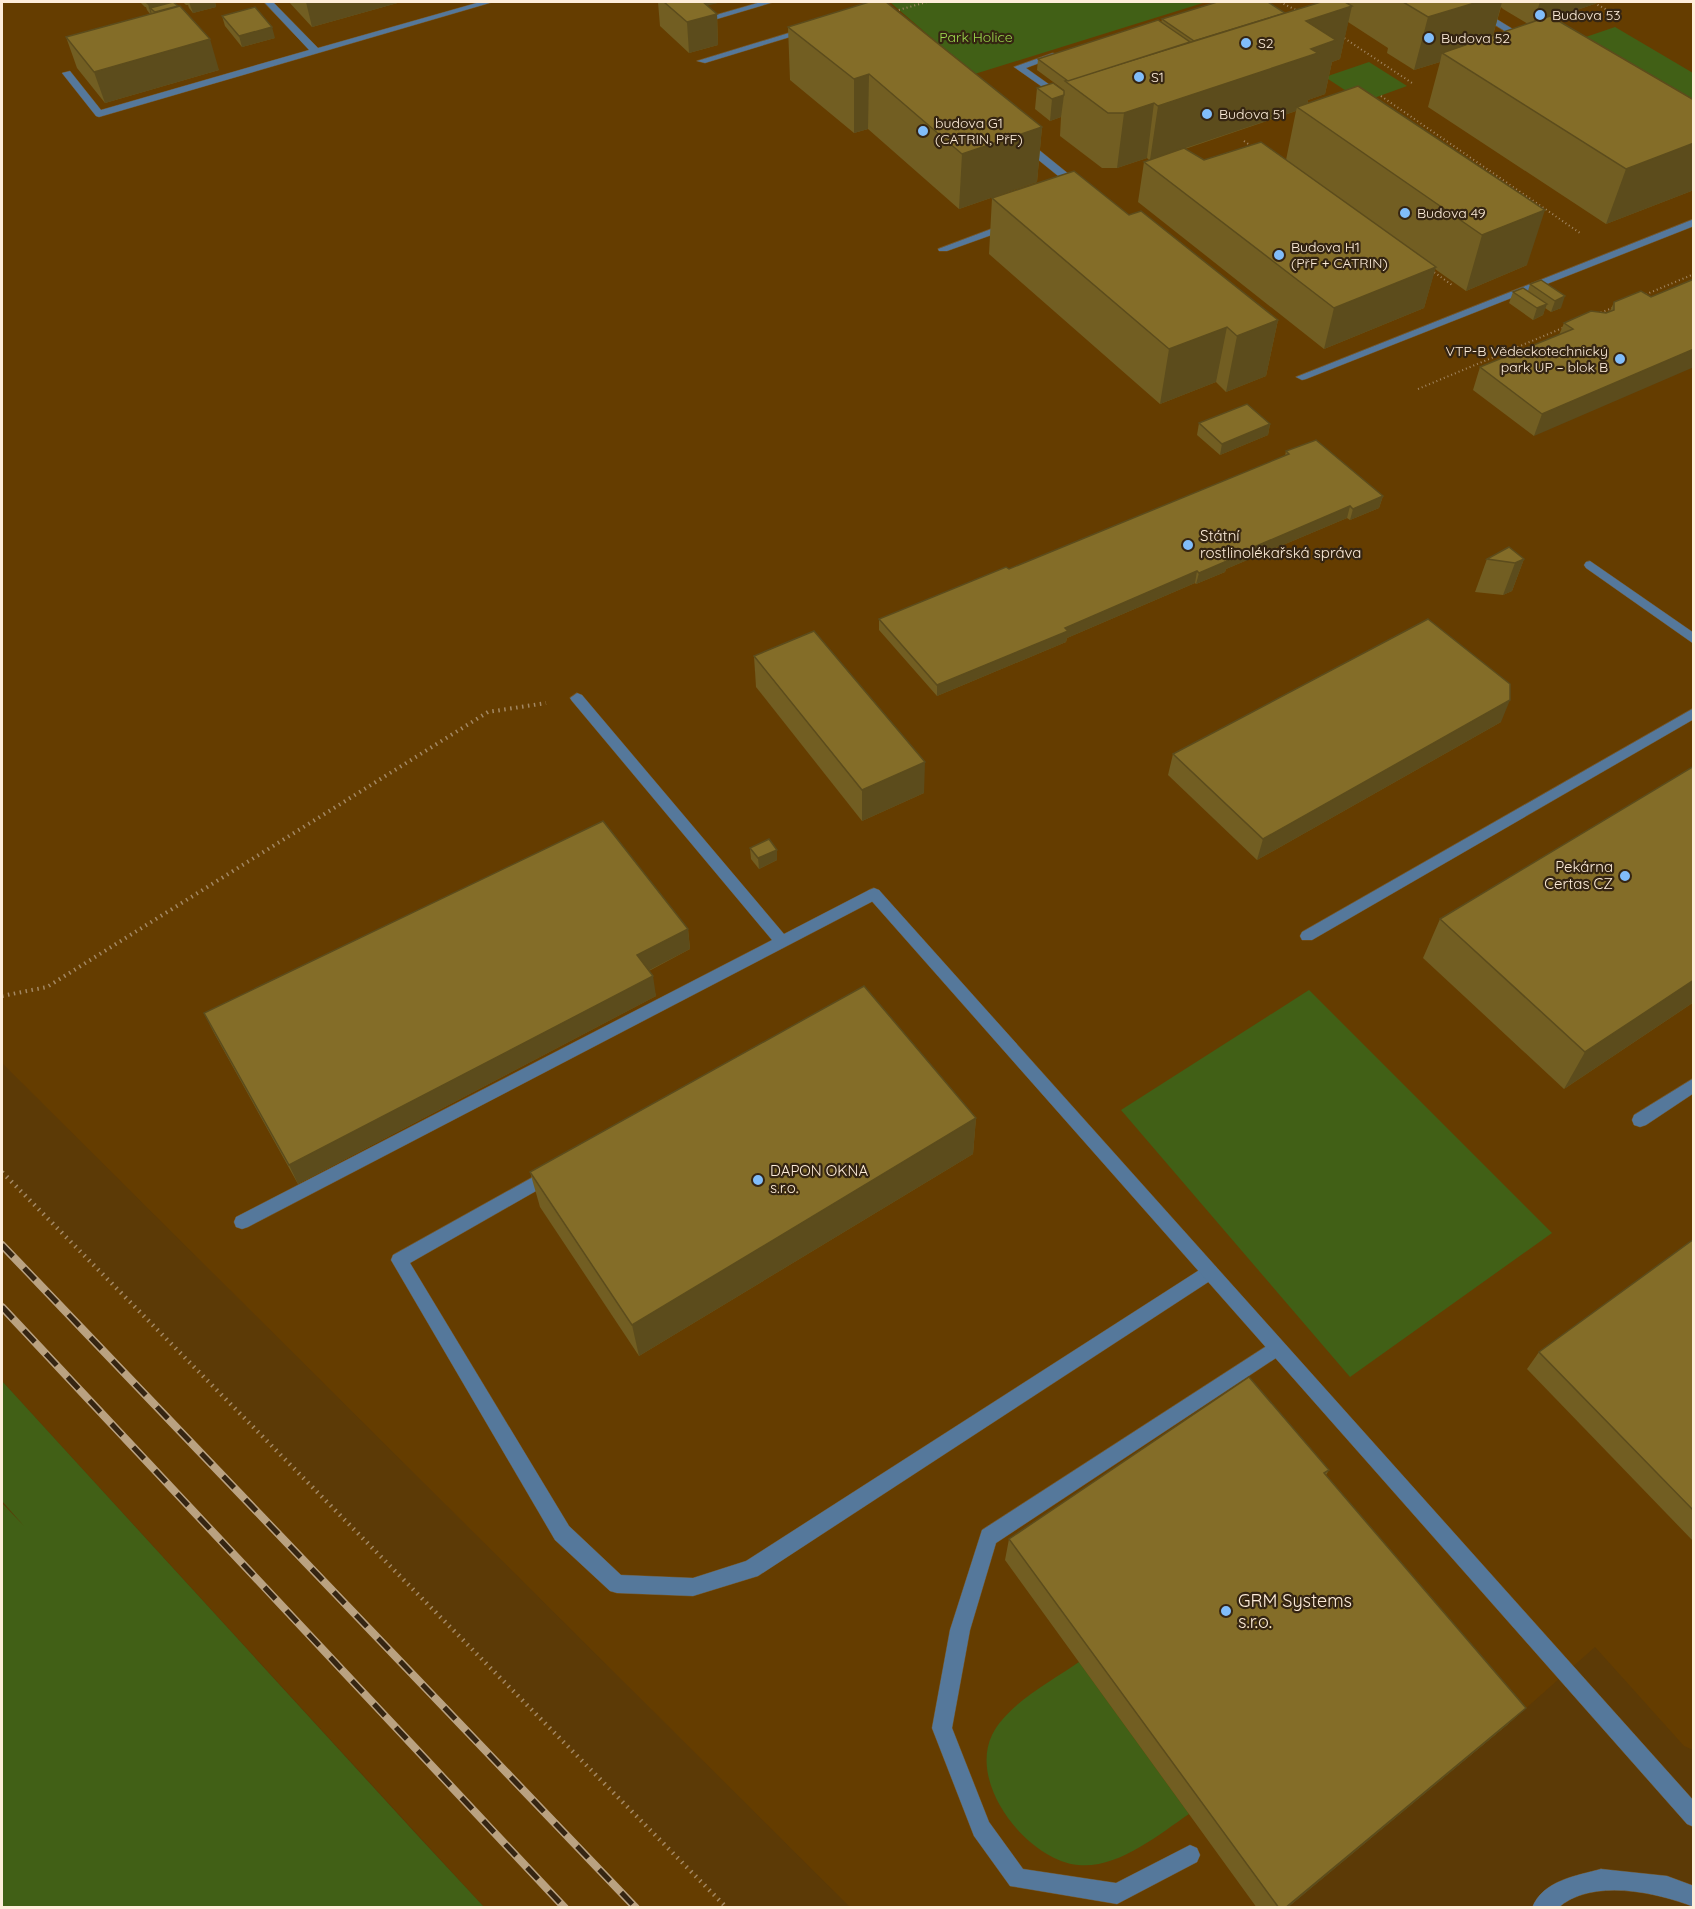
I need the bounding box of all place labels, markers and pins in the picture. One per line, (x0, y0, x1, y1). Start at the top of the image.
place label: Budova 53 (1552, 6, 1621, 24)
marker: Budova 53 (1533, 8, 1547, 22)
place label: Budova 52 (1441, 29, 1510, 47)
marker: Budova 52 (1422, 31, 1436, 45)
place label: S2 (1258, 34, 1274, 52)
marker: S2 (1239, 36, 1253, 50)
place label: S1 (1151, 68, 1164, 86)
marker: S1 (1132, 70, 1146, 84)
place label: Budova 51 (1219, 105, 1285, 123)
marker: Budova 51 (1200, 107, 1214, 121)
place label: budova G1 (CATRIN, PřF) (935, 114, 1023, 148)
marker: budova G1 (CATRIN, PřF) (916, 124, 930, 138)
place label: Budova 49 (1417, 204, 1486, 222)
marker: Budova 49 (1398, 206, 1412, 220)
place label: Budova H1 (PřF + CATRIN) (1291, 238, 1388, 272)
marker: Budova H1 (PřF + CATRIN) (1272, 248, 1286, 262)
place label: VTP-B Vědeckotechnický park UP – blok B (1446, 342, 1608, 376)
marker: VTP-B Vědeckotechnický park UP – blok B (1613, 352, 1627, 366)
place label: Státní rostlinolékařská správa (1200, 526, 1361, 562)
marker: Státní rostlinolékařská správa (1181, 538, 1195, 552)
place label: Pekárna Certas CZ (1544, 857, 1613, 893)
marker: Pekárna Certas CZ (1618, 869, 1632, 883)
place label: DAPON OKNA s.r.o. (770, 1161, 868, 1197)
marker: DAPON OKNA s.r.o. (751, 1173, 765, 1187)
place label: GRM Systems s.r.o. (1238, 1589, 1352, 1633)
marker: GRM Systems s.r.o. (1219, 1604, 1233, 1618)

